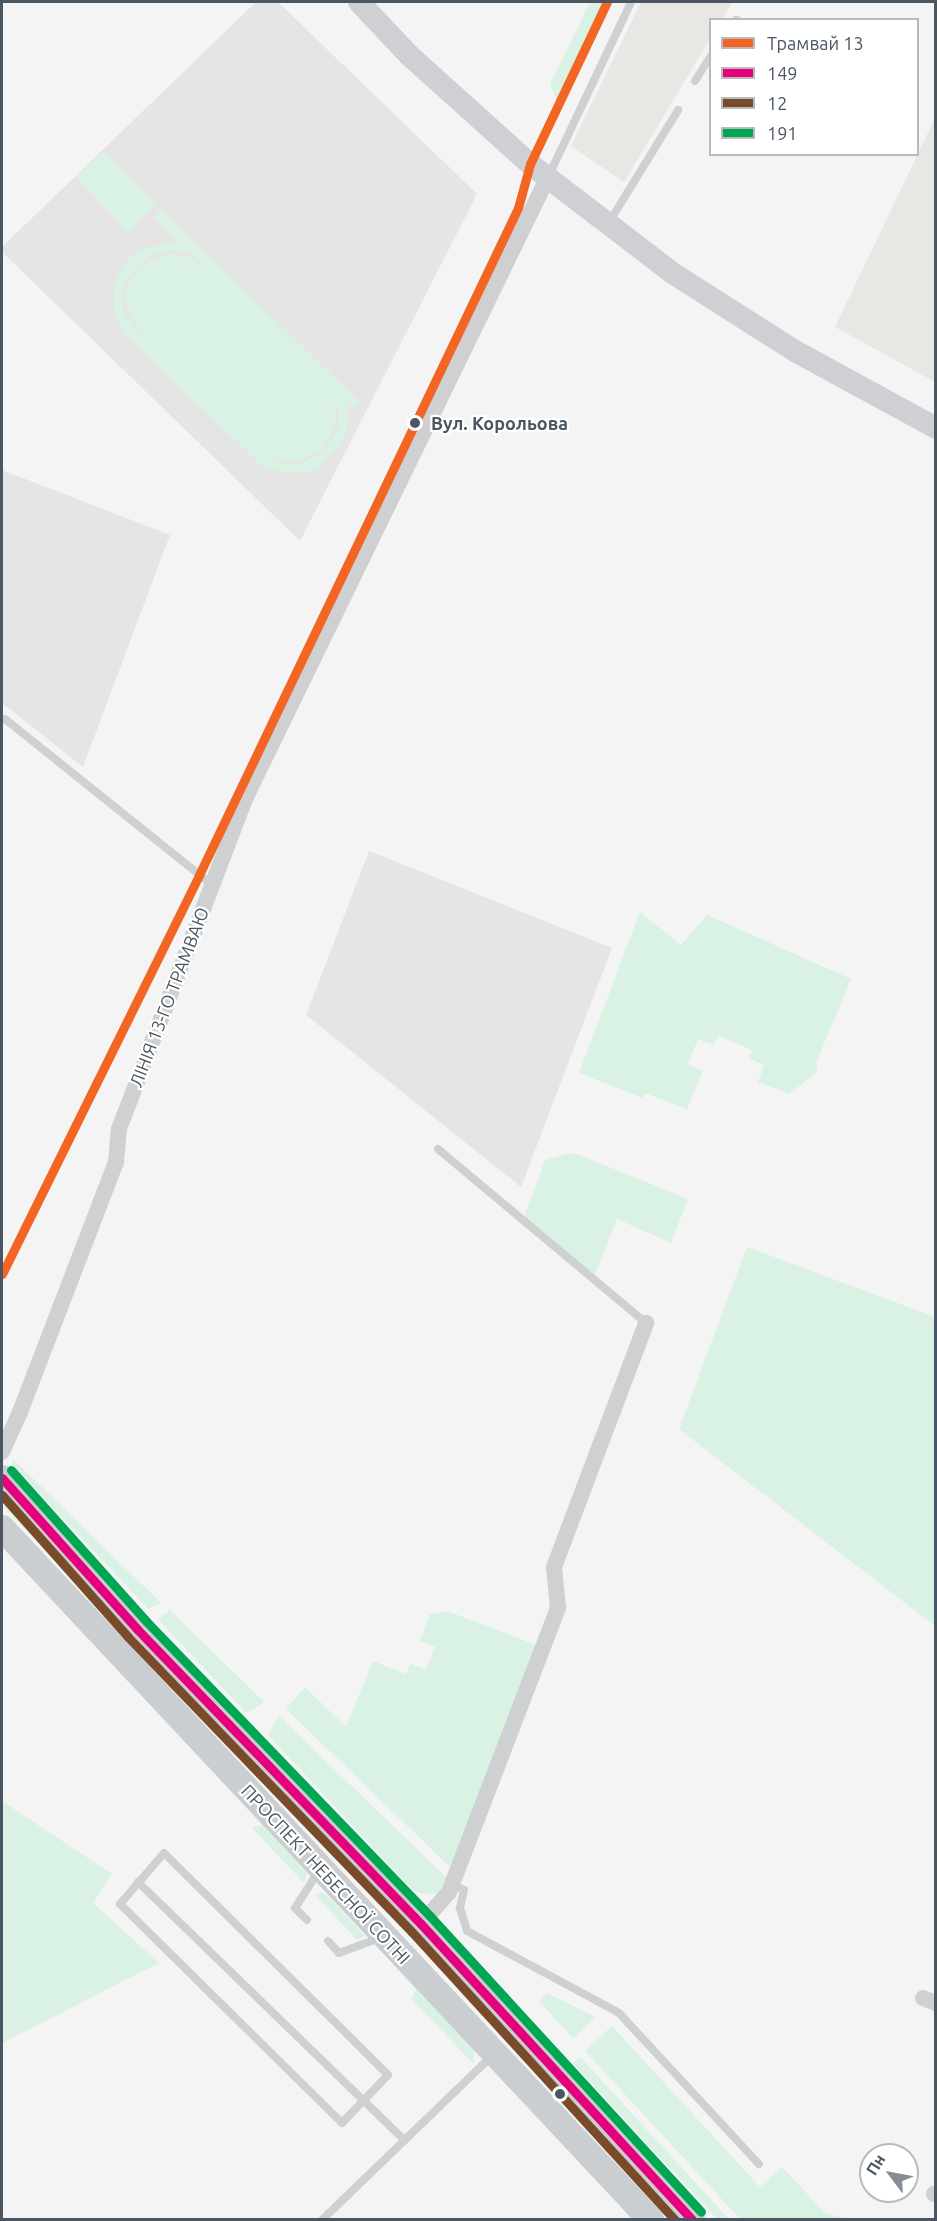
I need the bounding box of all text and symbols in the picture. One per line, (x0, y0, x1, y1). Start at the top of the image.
legend (709, 18, 919, 156)
text: Трамвай 13 (767, 33, 864, 53)
text: 149 (767, 63, 797, 83)
text: 12 (767, 93, 787, 113)
text: 191 (767, 123, 797, 143)
marker: Вул. Корольова (404, 412, 426, 434)
place label: Вул. Корольова (431, 412, 568, 434)
street label: ЛІНІЯ 13-ГО ТРАМВАЮ (125, 904, 213, 1090)
street label: ПРОСПЕКТ НЕБЕСНОЇ СОТНІ (237, 1780, 415, 1968)
unlabelled marker (554, 2088, 566, 2100)
north arrow (859, 2143, 919, 2203)
text: Пн (862, 2151, 889, 2178)

